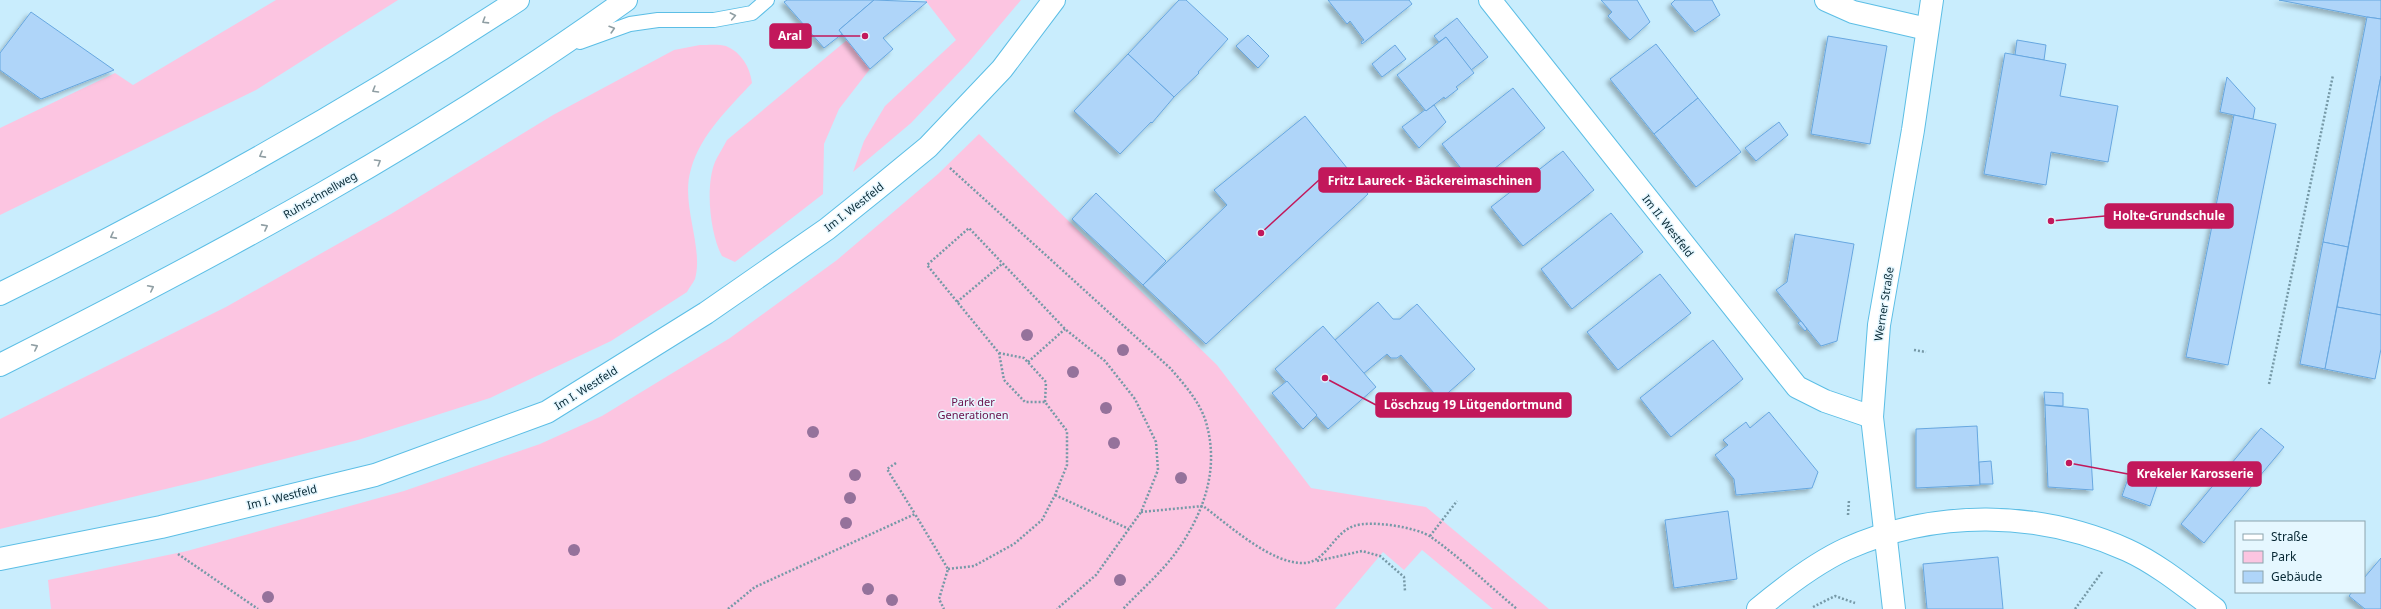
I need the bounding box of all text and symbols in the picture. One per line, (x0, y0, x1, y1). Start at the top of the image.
one-way arrow (730, 13, 736, 21)
one-way arrow (482, 16, 489, 24)
callout: Aral (770, 24, 811, 48)
one-way arrow (608, 25, 615, 34)
text: Aral (778, 27, 802, 44)
one-way arrow (372, 86, 379, 93)
one-way arrow (259, 150, 266, 158)
one-way arrow (374, 159, 381, 166)
street label: Ruhrschnellweg (280, 167, 359, 222)
callout: Fritz Laureck - Bäckereimaschinen (1319, 168, 1540, 192)
text: Fritz Laureck - Bäckereimaschinen (1328, 172, 1532, 189)
street label: Im I. Westfeld (821, 179, 886, 235)
street label: Im II. Westfeld (1639, 191, 1697, 260)
callout: Holte-Grundschule (2105, 204, 2233, 228)
text: Holte-Grundschule (2113, 207, 2225, 224)
one-way arrow (261, 224, 268, 231)
one-way arrow (109, 232, 117, 239)
street label: Werner Straße (1870, 266, 1897, 342)
one-way arrow (146, 285, 154, 293)
one-way arrow (31, 344, 38, 352)
street label: Im I. Westfeld (551, 362, 620, 413)
callout: Löschzug 19 Lütgendortmund (1376, 393, 1571, 417)
park label: Park der Generationen (938, 394, 1008, 422)
text: Löschzug 19 Lütgendortmund (1384, 396, 1562, 413)
callout: Krekeler Karosserie (2128, 462, 2261, 486)
text: Krekeler Karosserie (2136, 465, 2254, 482)
street label: Im I. Westfeld (245, 481, 318, 512)
legend (2235, 521, 2365, 593)
text: Straße (2271, 528, 2308, 545)
text: Park (2271, 548, 2297, 565)
text: Gebäude (2271, 568, 2322, 585)

